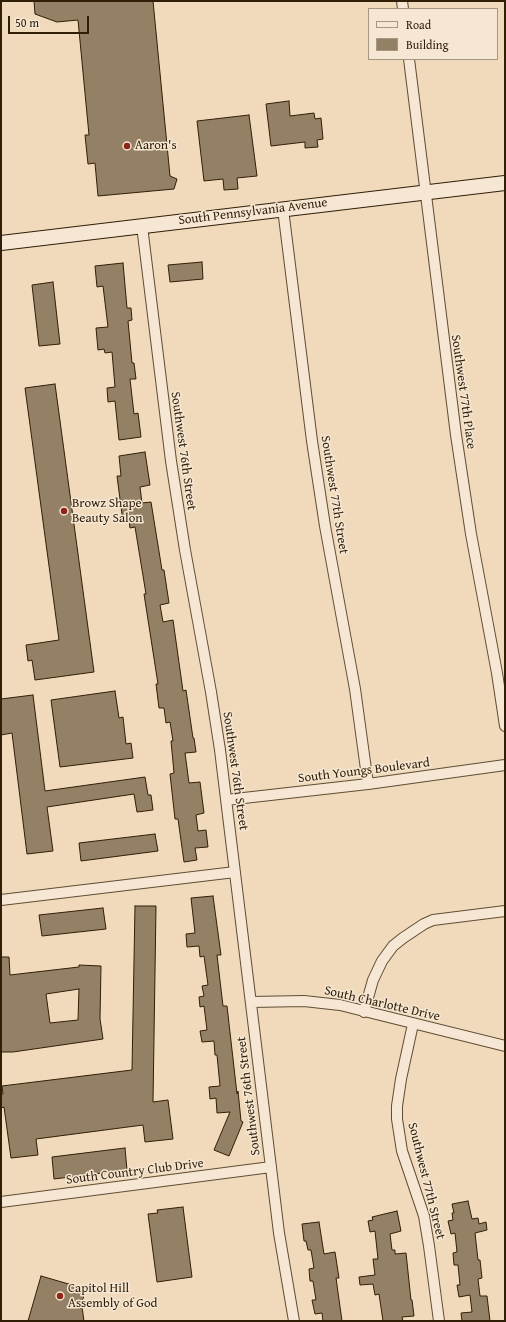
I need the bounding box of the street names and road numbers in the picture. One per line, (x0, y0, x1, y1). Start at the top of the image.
street label: South Pennsylvania Avenue (178, 195, 328, 229)
street label: Southwest 77th Place (447, 334, 479, 450)
street label: Southwest 76th Street (167, 391, 199, 511)
street label: Southwest 77th Street (317, 435, 351, 555)
street label: Southwest 76th Street (219, 711, 251, 831)
street label: South Youngs Boulevard (297, 755, 431, 787)
street label: South Charlotte Drive (323, 983, 441, 1025)
street label: Southwest 76th Street (234, 1036, 264, 1156)
street label: Southwest 77th Street (404, 1121, 448, 1241)
street label: South Country Club Drive (65, 1156, 205, 1188)

